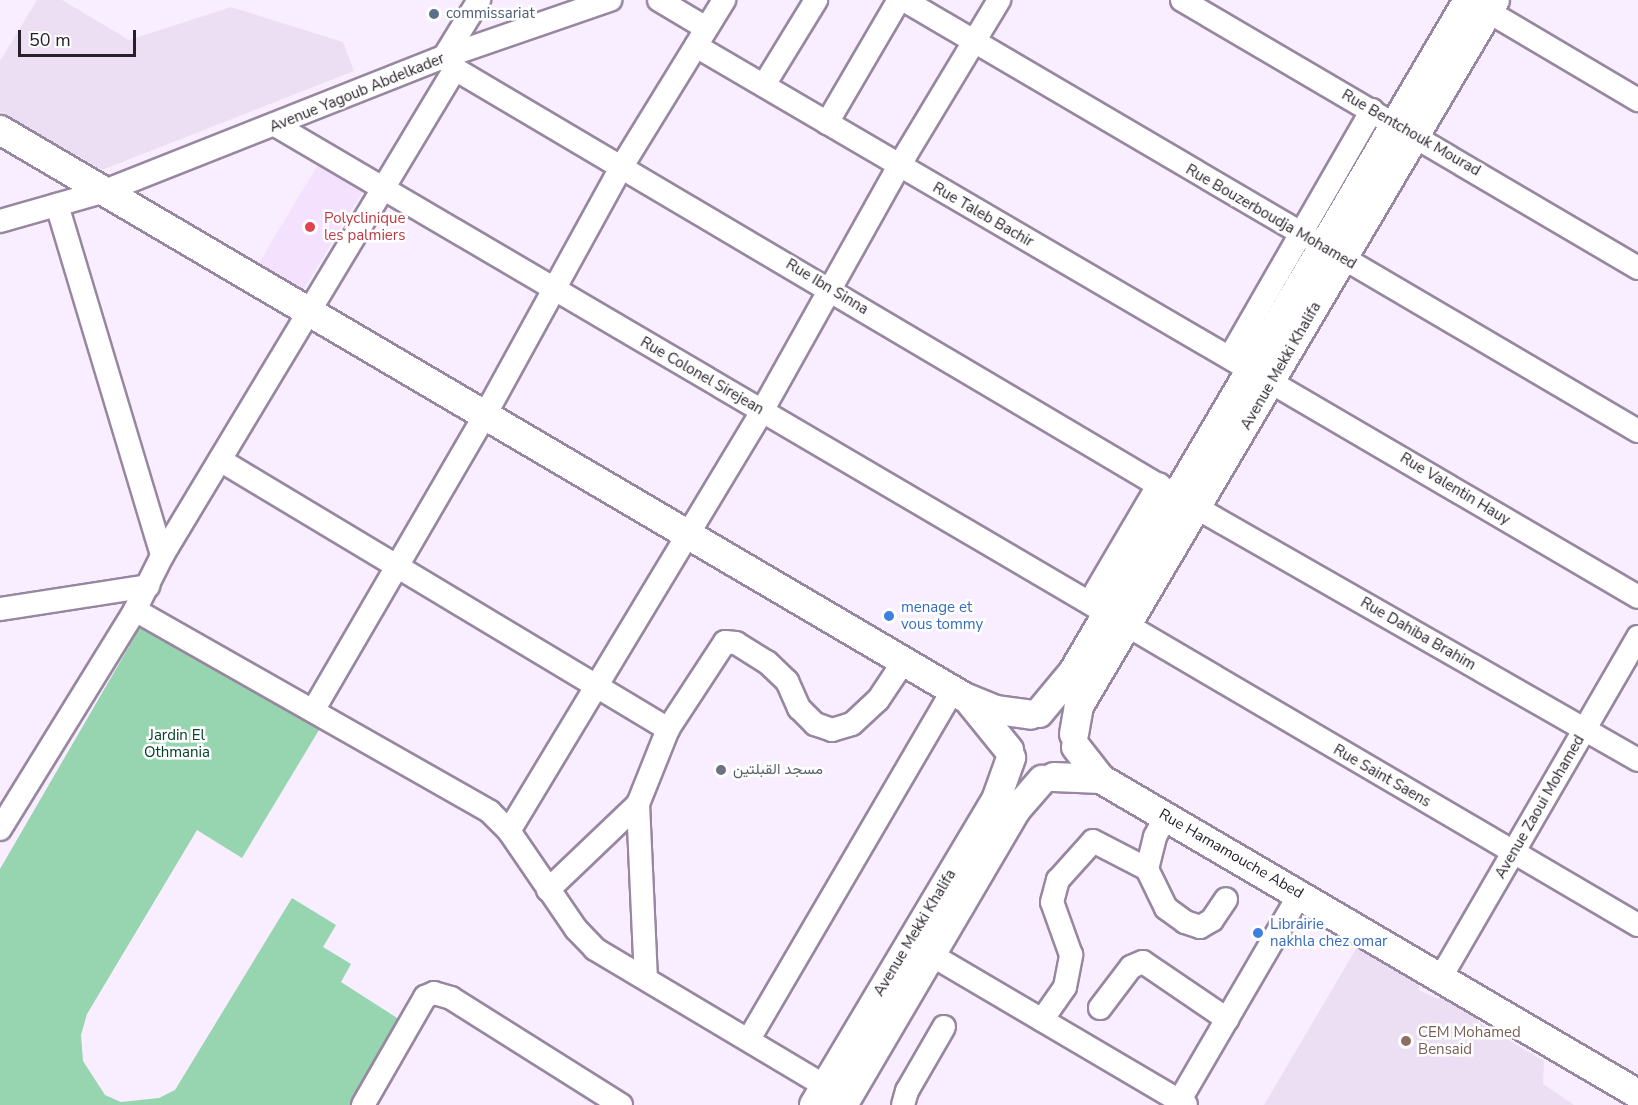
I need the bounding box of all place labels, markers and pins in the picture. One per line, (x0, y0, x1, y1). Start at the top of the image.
place label: commissariat (446, 5, 535, 23)
marker: commissariat (427, 7, 441, 21)
place label: Polyclinique les palmiers (324, 209, 405, 244)
marker: Polyclinique les palmiers (301, 218, 319, 236)
place label: menage et vous tommy (901, 598, 983, 633)
marker: menage et vous tommy (882, 609, 896, 623)
place label: مسجد القبلتين (733, 761, 823, 779)
marker: مسجد القبلتين (714, 763, 728, 777)
place label: Librairie nakhla chez omar (1270, 915, 1387, 950)
marker: Librairie nakhla chez omar (1251, 926, 1265, 940)
place label: CEM Mohamed Bensaid (1418, 1023, 1521, 1058)
marker: CEM Mohamed Bensaid (1399, 1034, 1413, 1048)

